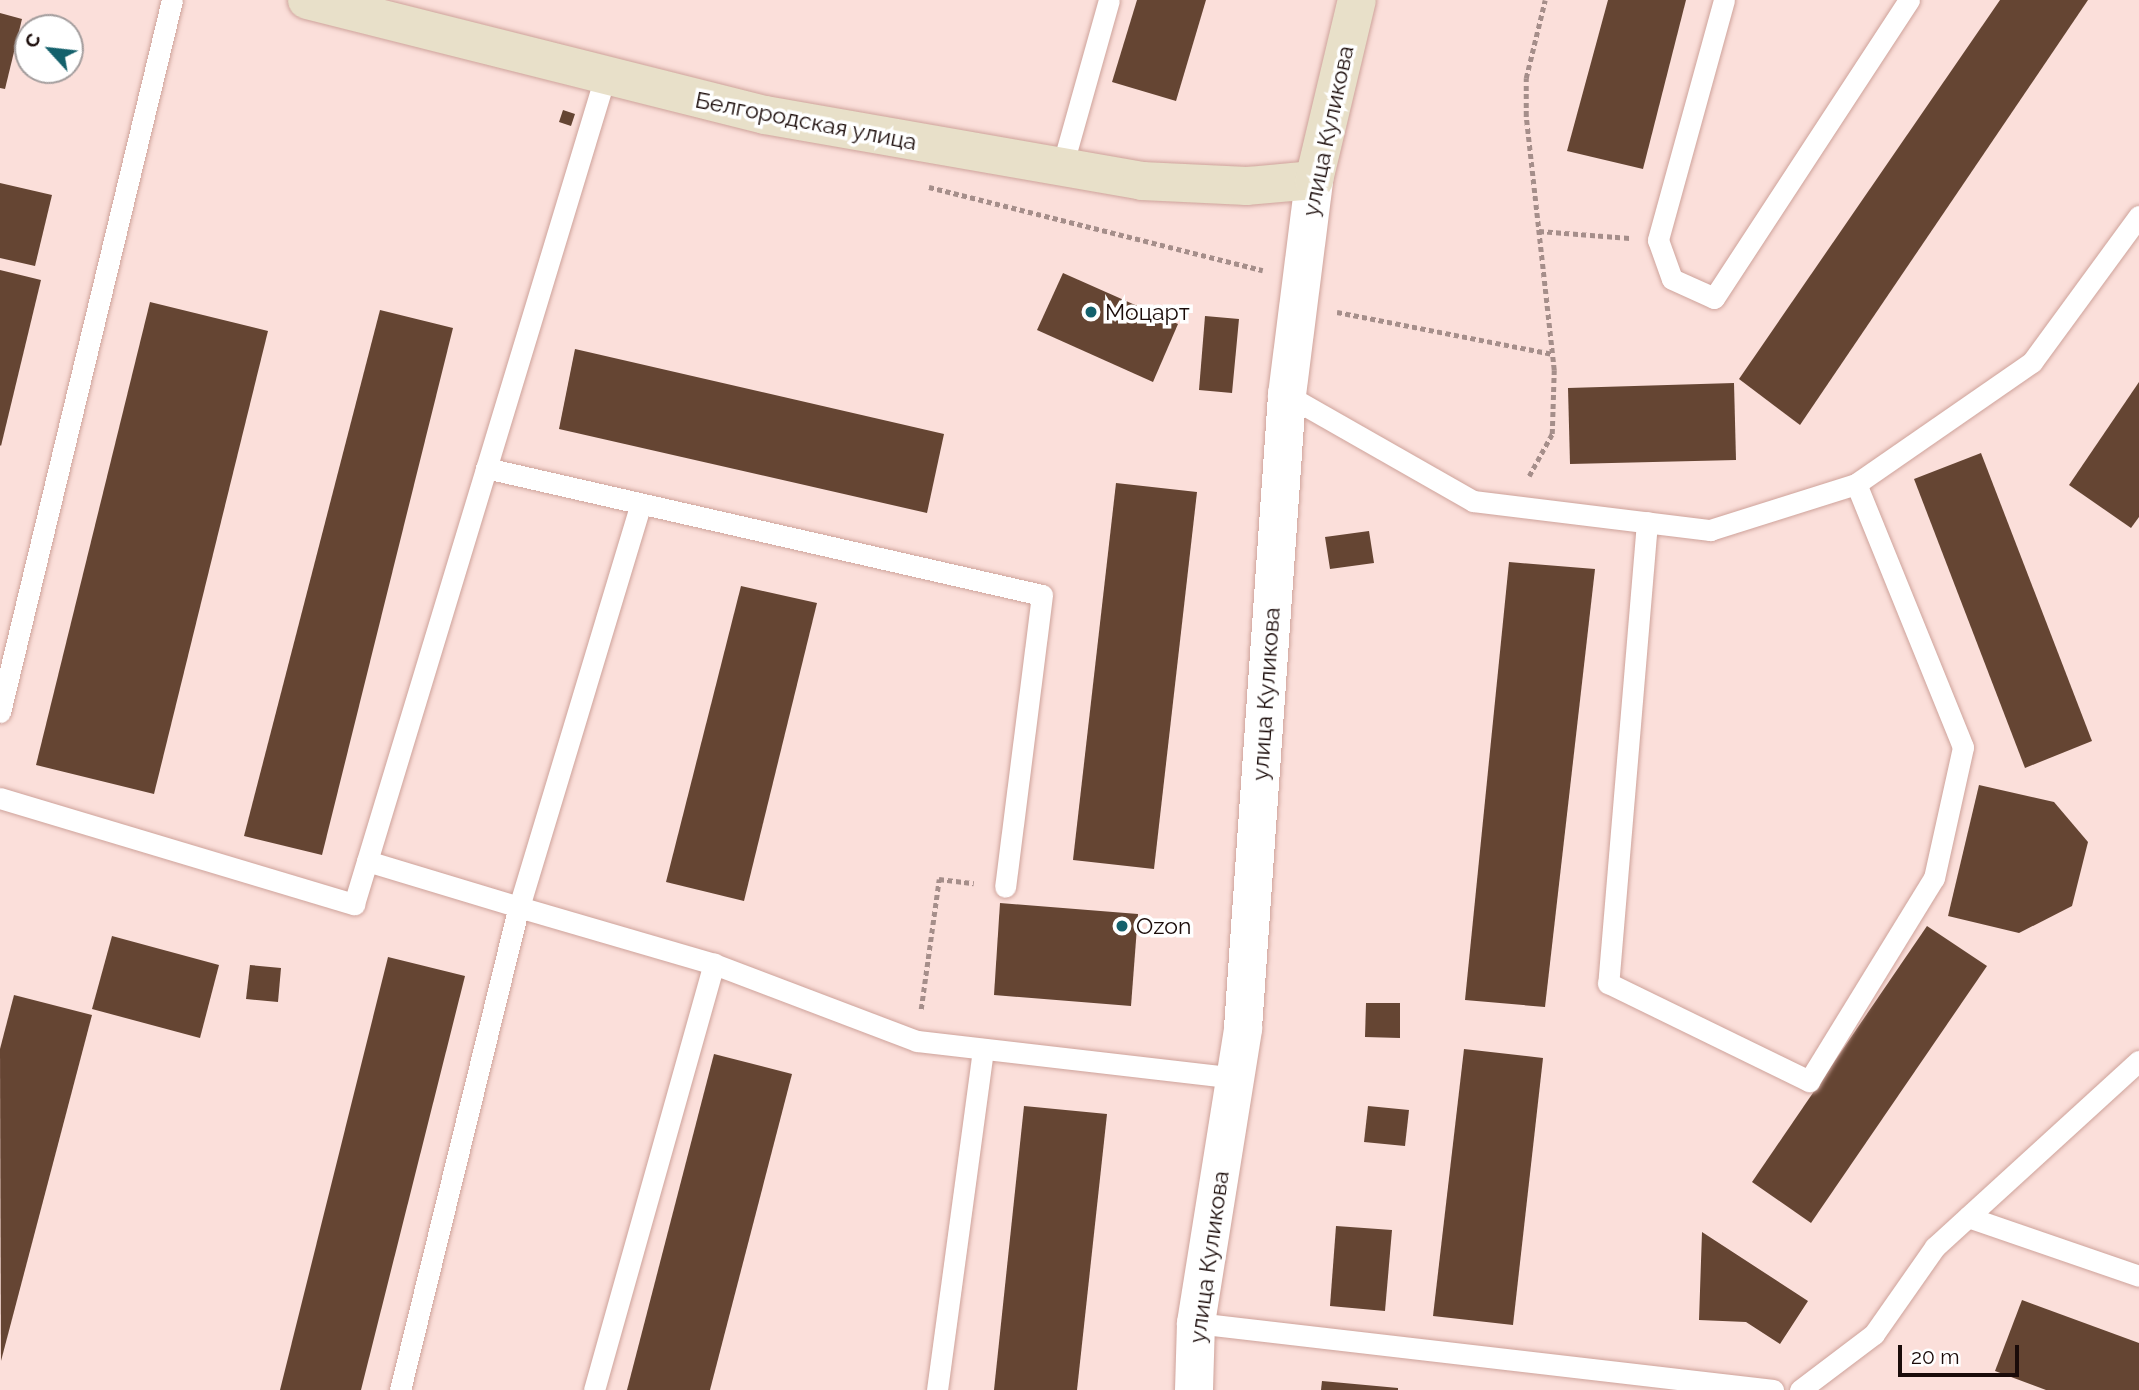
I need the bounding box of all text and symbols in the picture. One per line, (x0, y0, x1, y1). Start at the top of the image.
north arrow (14, 14, 84, 84)
text: С (19, 30, 45, 51)
street label: улица Куликова (1296, 43, 1360, 219)
street label: Белгородская улица (693, 86, 919, 156)
place label: Моцарт (1105, 298, 1190, 326)
marker: Моцарт (1083, 304, 1099, 320)
street label: улица Куликова (1246, 606, 1286, 782)
place label: Ozon (1136, 912, 1191, 940)
marker: Ozon (1114, 918, 1130, 934)
street label: улица Куликова (1183, 1169, 1235, 1345)
scale bar (1901, 1330, 2022, 1374)
text: 20 m (1911, 1344, 1959, 1369)

